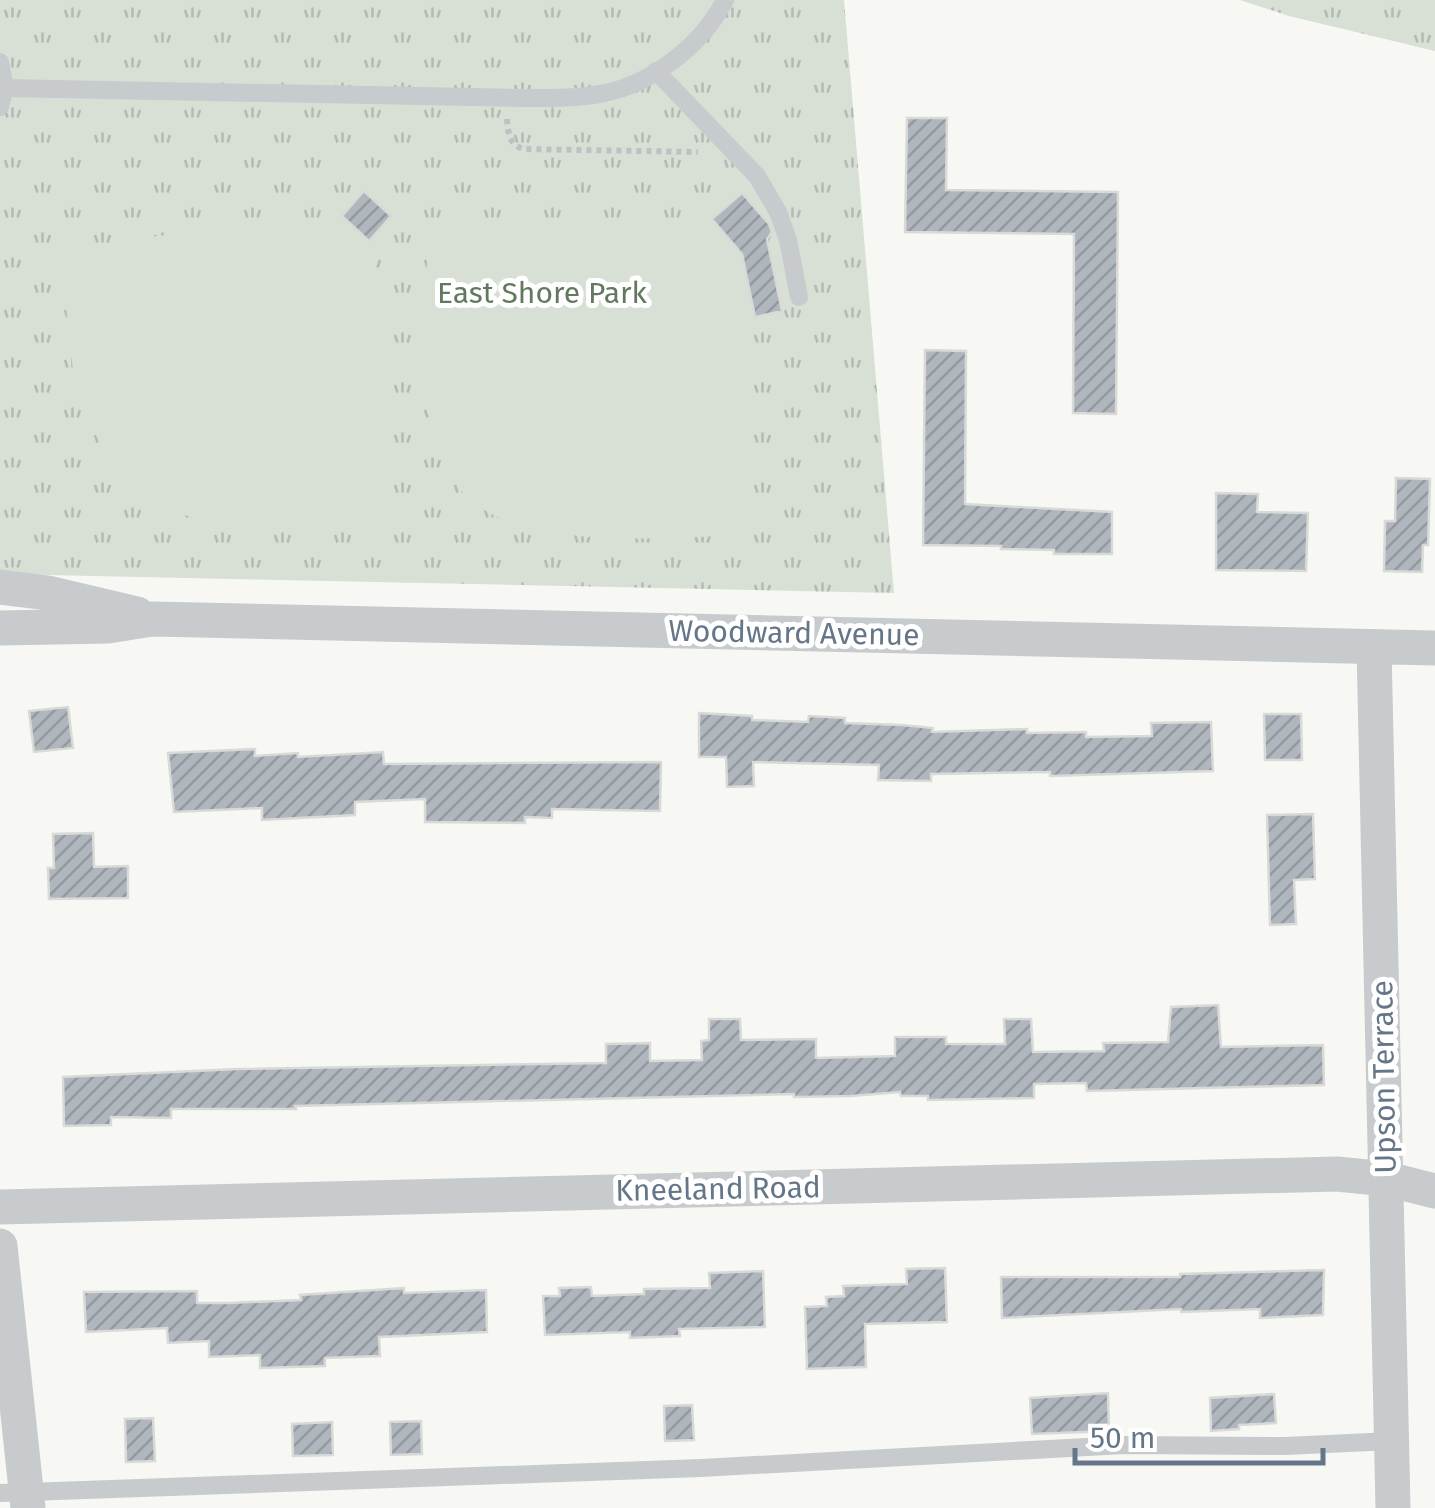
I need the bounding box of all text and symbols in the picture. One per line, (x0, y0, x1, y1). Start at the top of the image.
park label: East Shore Park (437, 275, 648, 311)
street label: Woodward Avenue (668, 613, 920, 653)
street label: Upson Terrace (1364, 980, 1404, 1174)
street label: Kneeland Road (615, 1169, 821, 1209)
scale bar (1075, 1403, 1322, 1465)
text: 50 m (1090, 1420, 1155, 1456)

